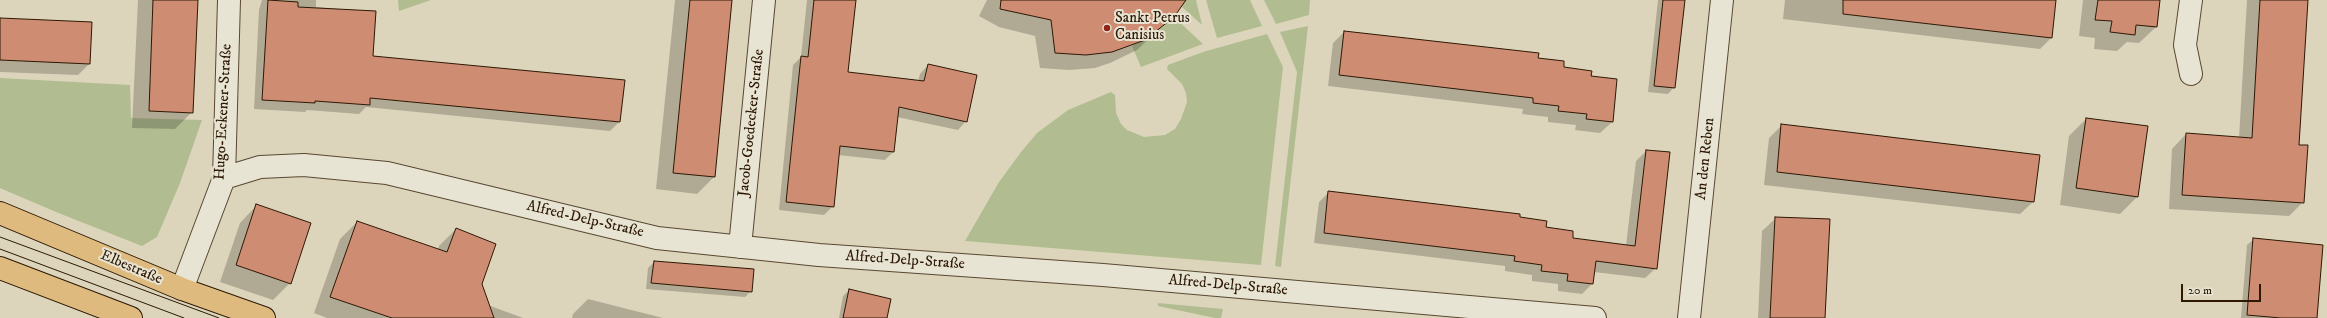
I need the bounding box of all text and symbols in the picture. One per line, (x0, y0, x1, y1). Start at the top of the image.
place label: Sankt Petrus Canisius (1115, 10, 1190, 45)
marker: Sankt Petrus Canisius (1102, 23, 1112, 33)
street label: Hugo-Eckener-Straße (211, 43, 237, 181)
street label: Jacob-Goedecker-Straße (735, 48, 769, 198)
street label: An den Reben (1693, 117, 1719, 201)
street label: Alfred-Delp-Straße (525, 198, 645, 242)
street label: Elbestraße (97, 247, 165, 289)
street label: Alfred-Delp-Straße (845, 248, 965, 274)
street label: Alfred-Delp-Straße (1168, 272, 1288, 300)
scale bar (2183, 276, 2263, 302)
text: 20 m (2188, 283, 2212, 298)

